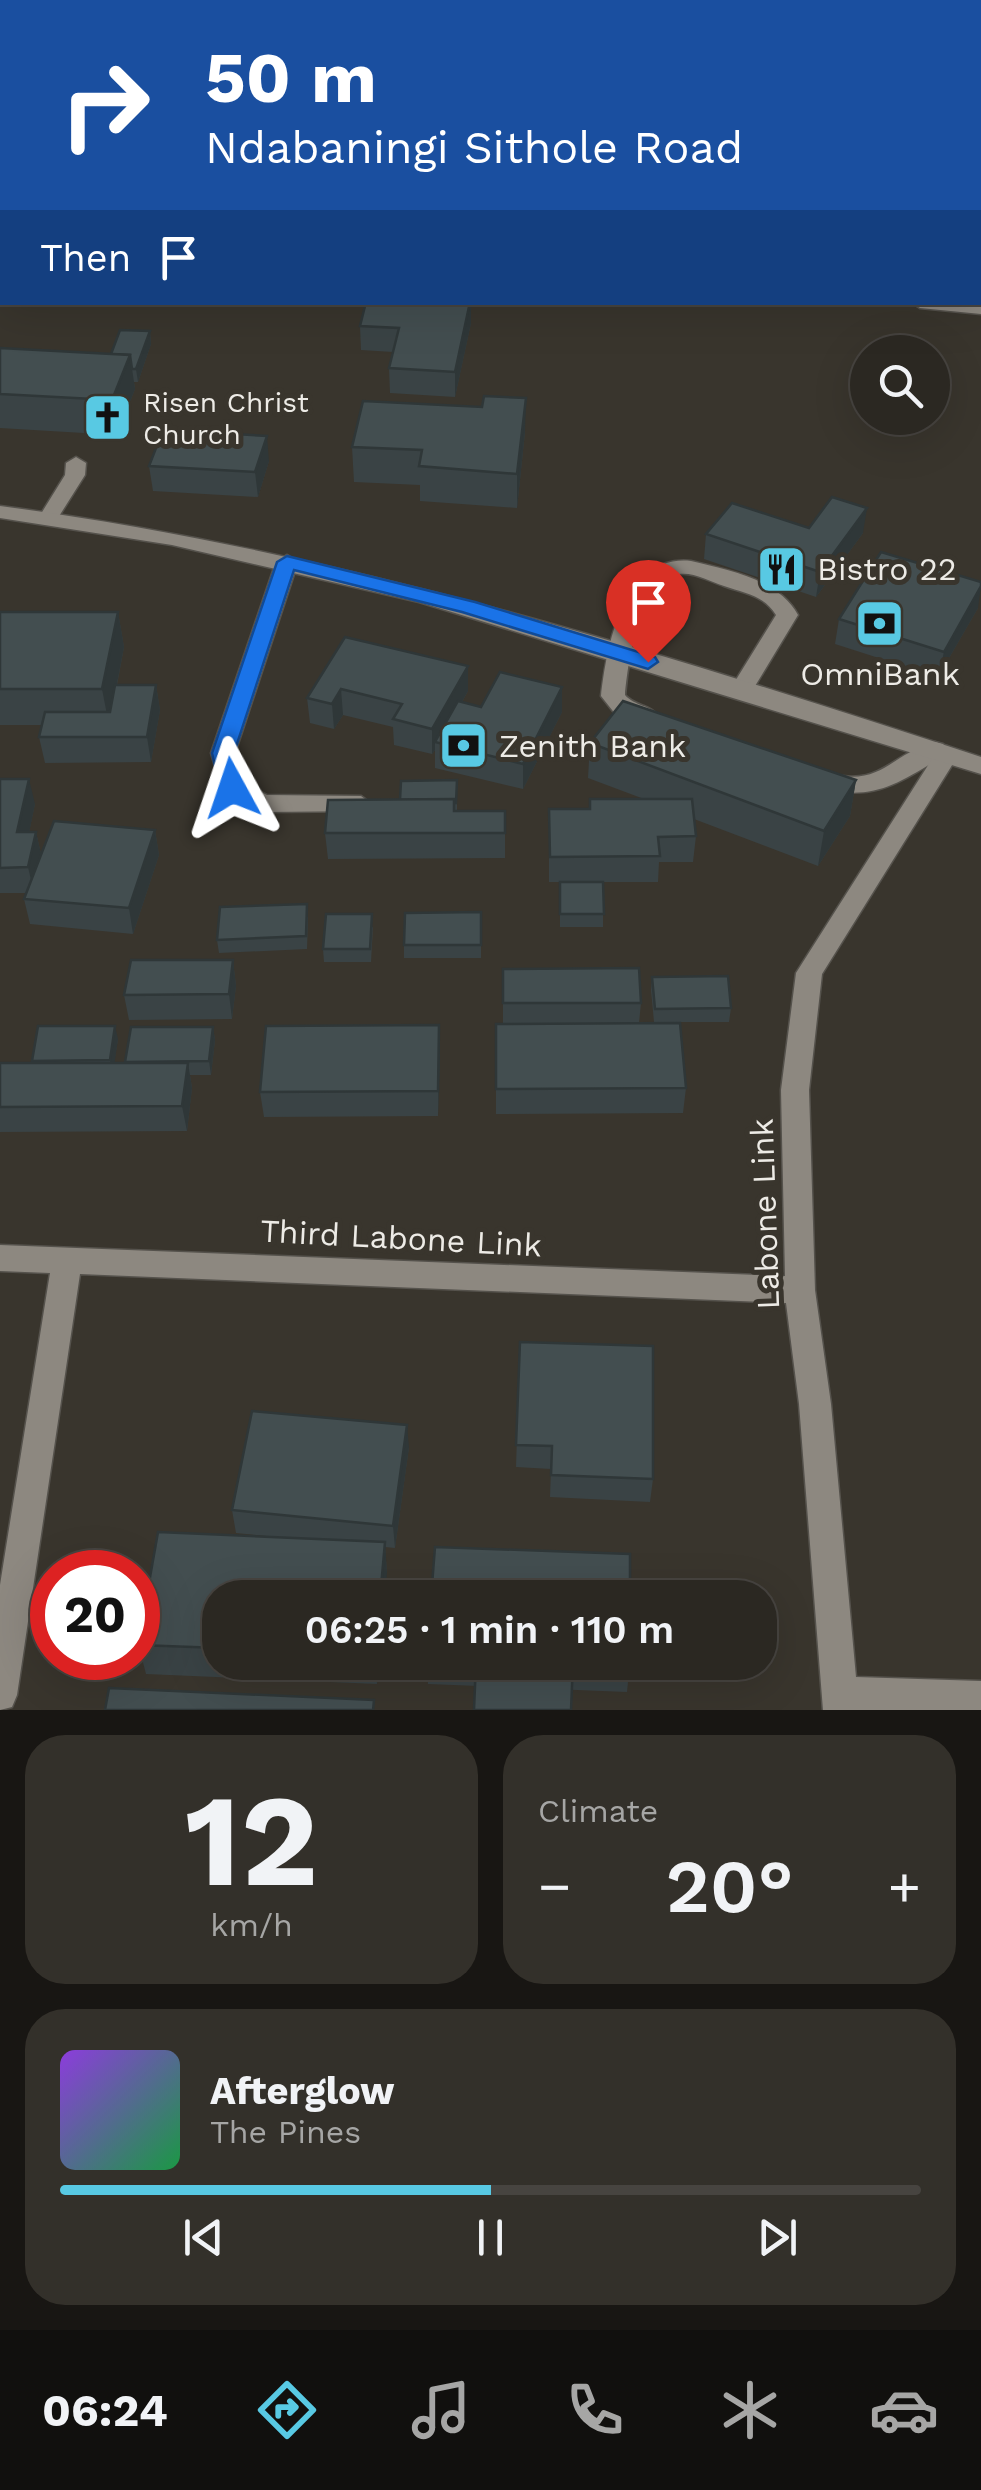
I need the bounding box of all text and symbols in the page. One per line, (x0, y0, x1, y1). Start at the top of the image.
text: 50 m (205, 37, 377, 119)
icon: right (40, 40, 170, 170)
text: Ndabaningi Sithole Road (205, 121, 743, 174)
icon: arrive (151, 230, 206, 285)
text: Then (40, 236, 131, 280)
map controls (850, 335, 950, 435)
button: search (850, 335, 950, 435)
place label: Risen Christ Church (143, 386, 309, 451)
church icon: Risen Christ Church (82, 392, 134, 444)
restaurant icon: Bistro 22 (756, 543, 808, 595)
place label: Bistro 22 (817, 550, 957, 588)
pin (606, 560, 691, 663)
icon: arrive (621, 575, 676, 630)
bank icon: OmniBank (854, 598, 906, 650)
place label: OmniBank (800, 655, 960, 693)
bank icon: Zenith Bank (438, 720, 490, 772)
place label: Zenith Bank (499, 727, 686, 765)
position arrow (180, 736, 284, 840)
street label: Labone Link (743, 1118, 787, 1310)
street label: Third Labone Link (259, 1212, 543, 1264)
speed limit sign: 20 (30, 1550, 160, 1680)
text: 06:25 · 1 min · 110 m (305, 1608, 674, 1652)
text: 12 (185, 1764, 318, 1917)
text: Climate (538, 1792, 658, 1830)
text: 20° (665, 1842, 794, 1930)
text: − (538, 1854, 571, 1918)
text: + (888, 1854, 921, 1918)
text: km/h (210, 1906, 293, 1944)
text: Afterglow (210, 2069, 395, 2113)
text: The Pines (210, 2113, 361, 2151)
icon: previous (176, 2210, 231, 2265)
icon: pause (463, 2210, 518, 2265)
icon: next (750, 2210, 805, 2265)
icon: directions (252, 2375, 322, 2445)
icon: music (406, 2375, 476, 2445)
icon: phone (560, 2375, 630, 2445)
icon: climate (715, 2375, 785, 2445)
icon: car (869, 2375, 939, 2445)
text: 06:24 (42, 2384, 168, 2437)

